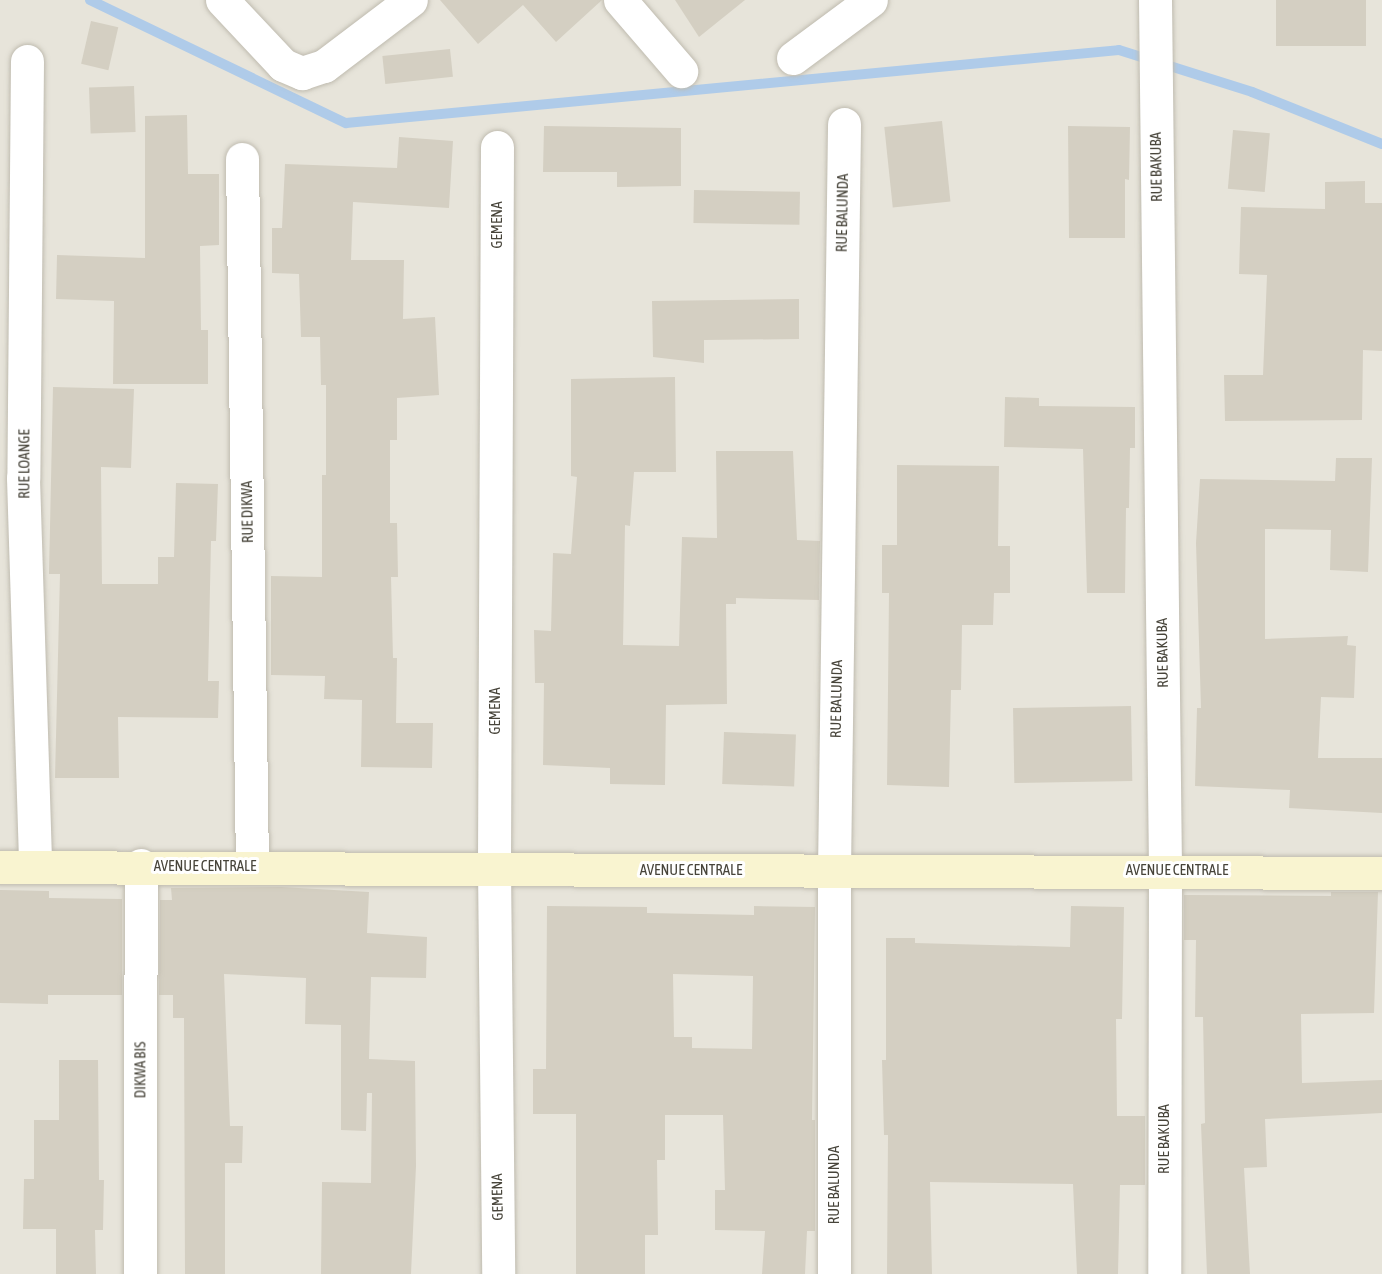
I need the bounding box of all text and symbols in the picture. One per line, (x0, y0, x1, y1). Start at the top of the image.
street label: RUE BAKUBA (1146, 132, 1166, 202)
street label: RUE BALUNDA (832, 174, 852, 252)
street label: GEMENA (488, 202, 506, 248)
street label: RUE LOANGE (15, 429, 33, 499)
street label: RUE DIKWA (237, 481, 257, 543)
street label: RUE BAKUBA (1152, 618, 1172, 688)
street label: RUE BALUNDA (826, 660, 846, 738)
street label: GEMENA (486, 688, 504, 734)
street label: AVENUE CENTRALE (154, 857, 256, 875)
street label: AVENUE CENTRALE (640, 861, 742, 879)
street label: AVENUE CENTRALE (1126, 861, 1228, 879)
street label: DIKWA BIS (131, 1042, 149, 1098)
street label: RUE BAKUBA (1155, 1104, 1173, 1174)
street label: RUE BALUNDA (825, 1146, 843, 1224)
street label: GEMENA (488, 1173, 506, 1221)

